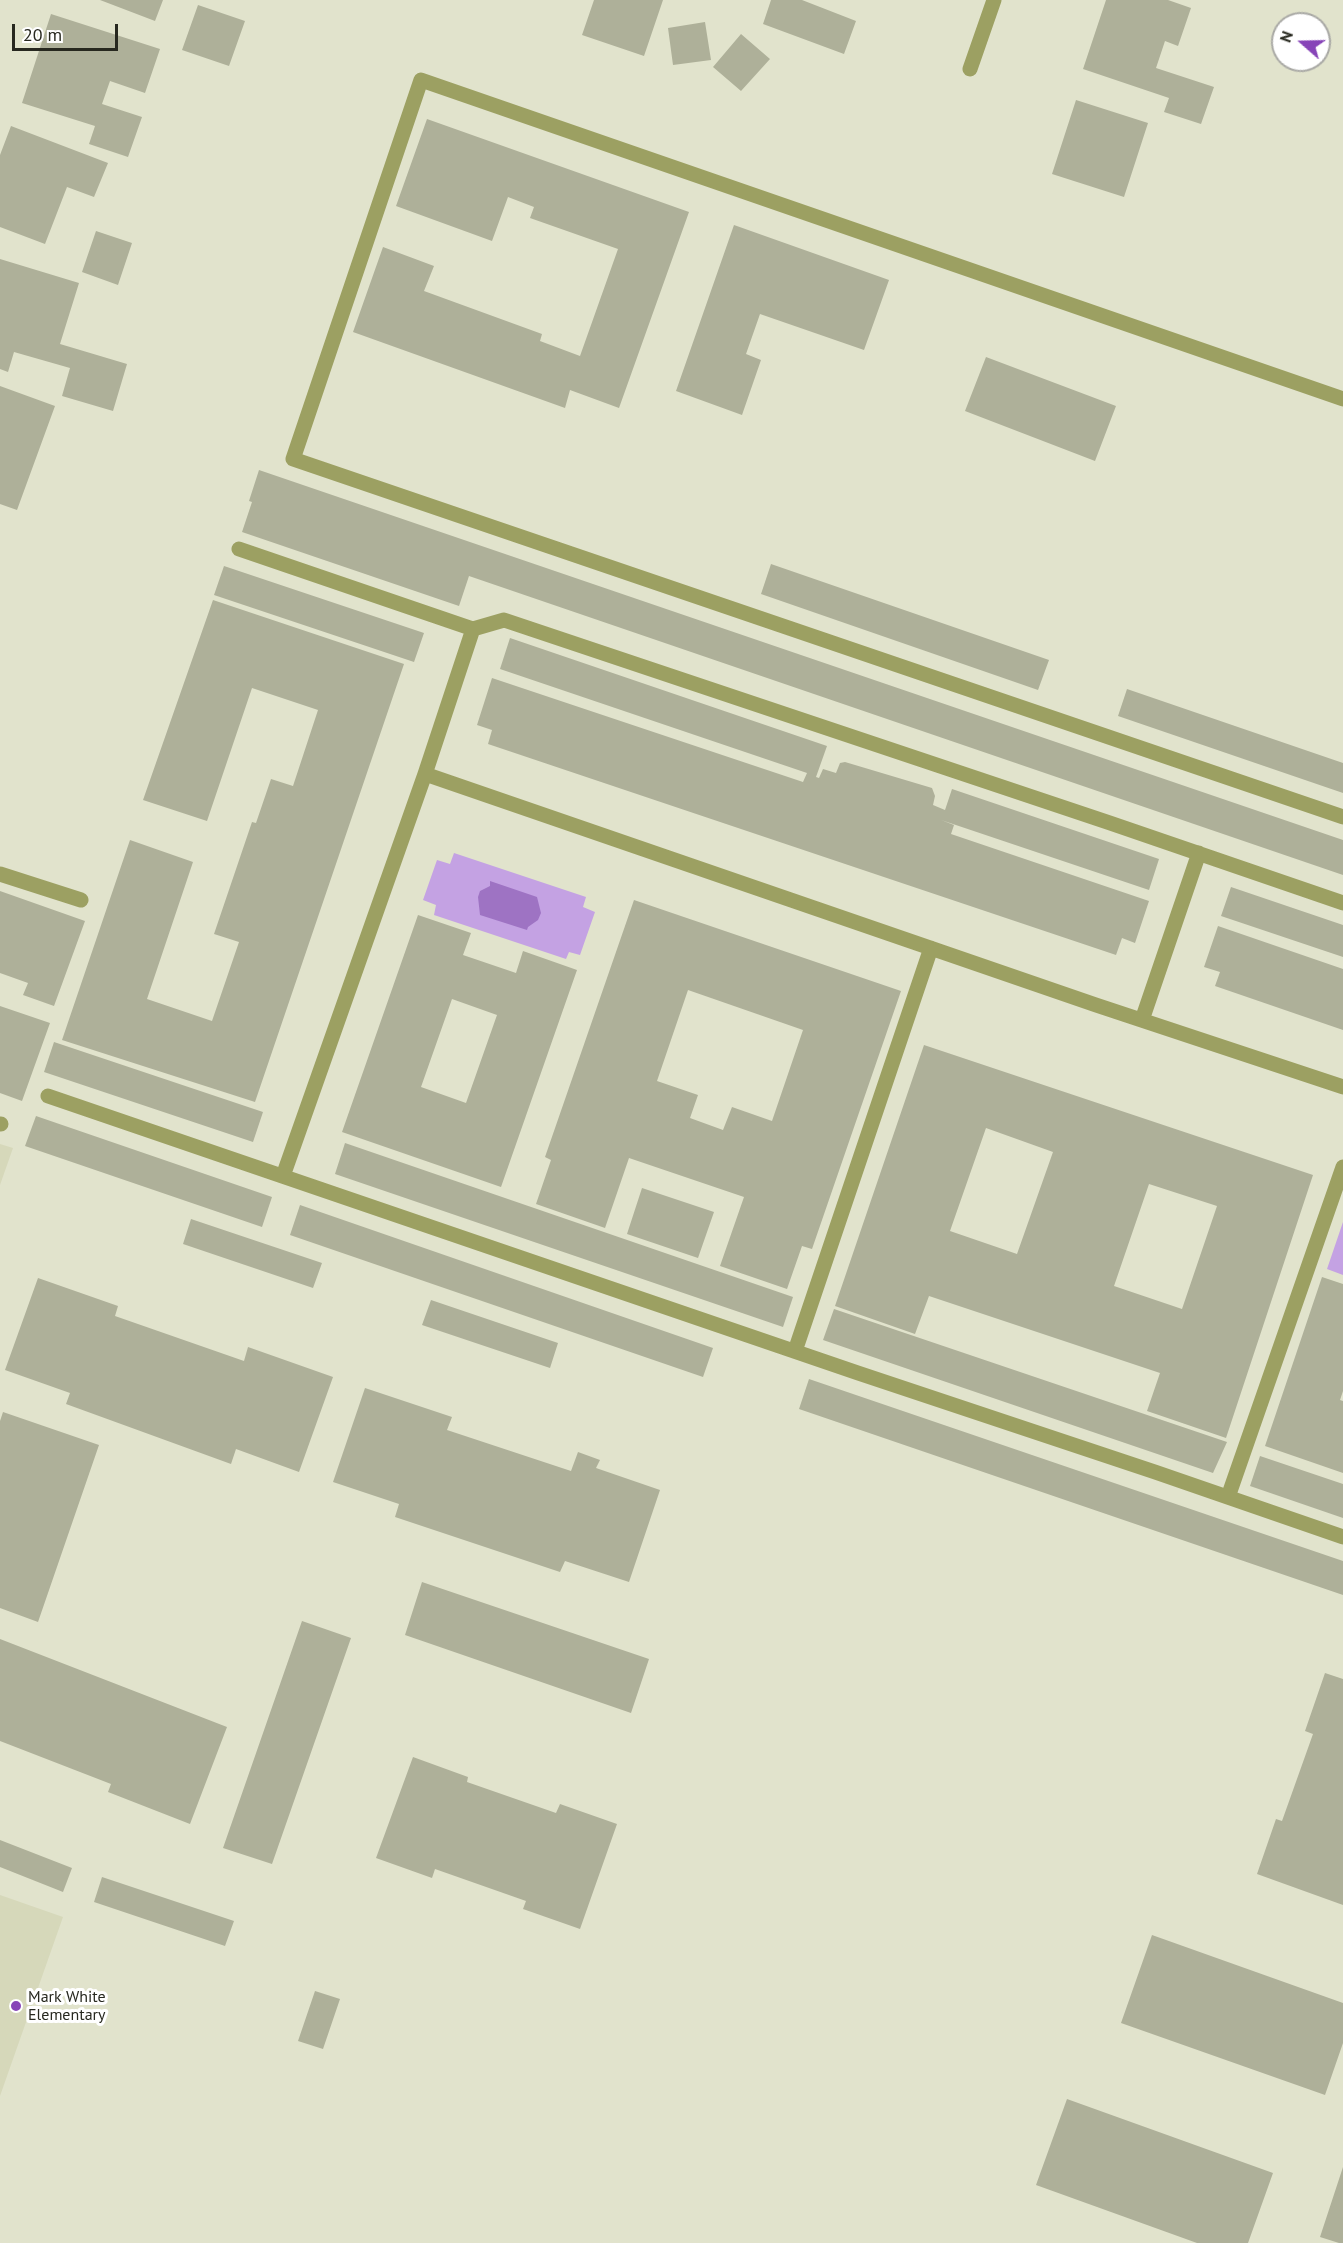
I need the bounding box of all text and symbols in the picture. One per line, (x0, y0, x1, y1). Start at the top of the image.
scale bar (15, 12, 122, 50)
north arrow (1271, 12, 1331, 72)
text: 20 m (23, 23, 62, 46)
text: N (1275, 28, 1297, 45)
place label: Mark White Elementary (28, 1987, 106, 2025)
marker: Mark White Elementary (9, 1999, 23, 2013)

